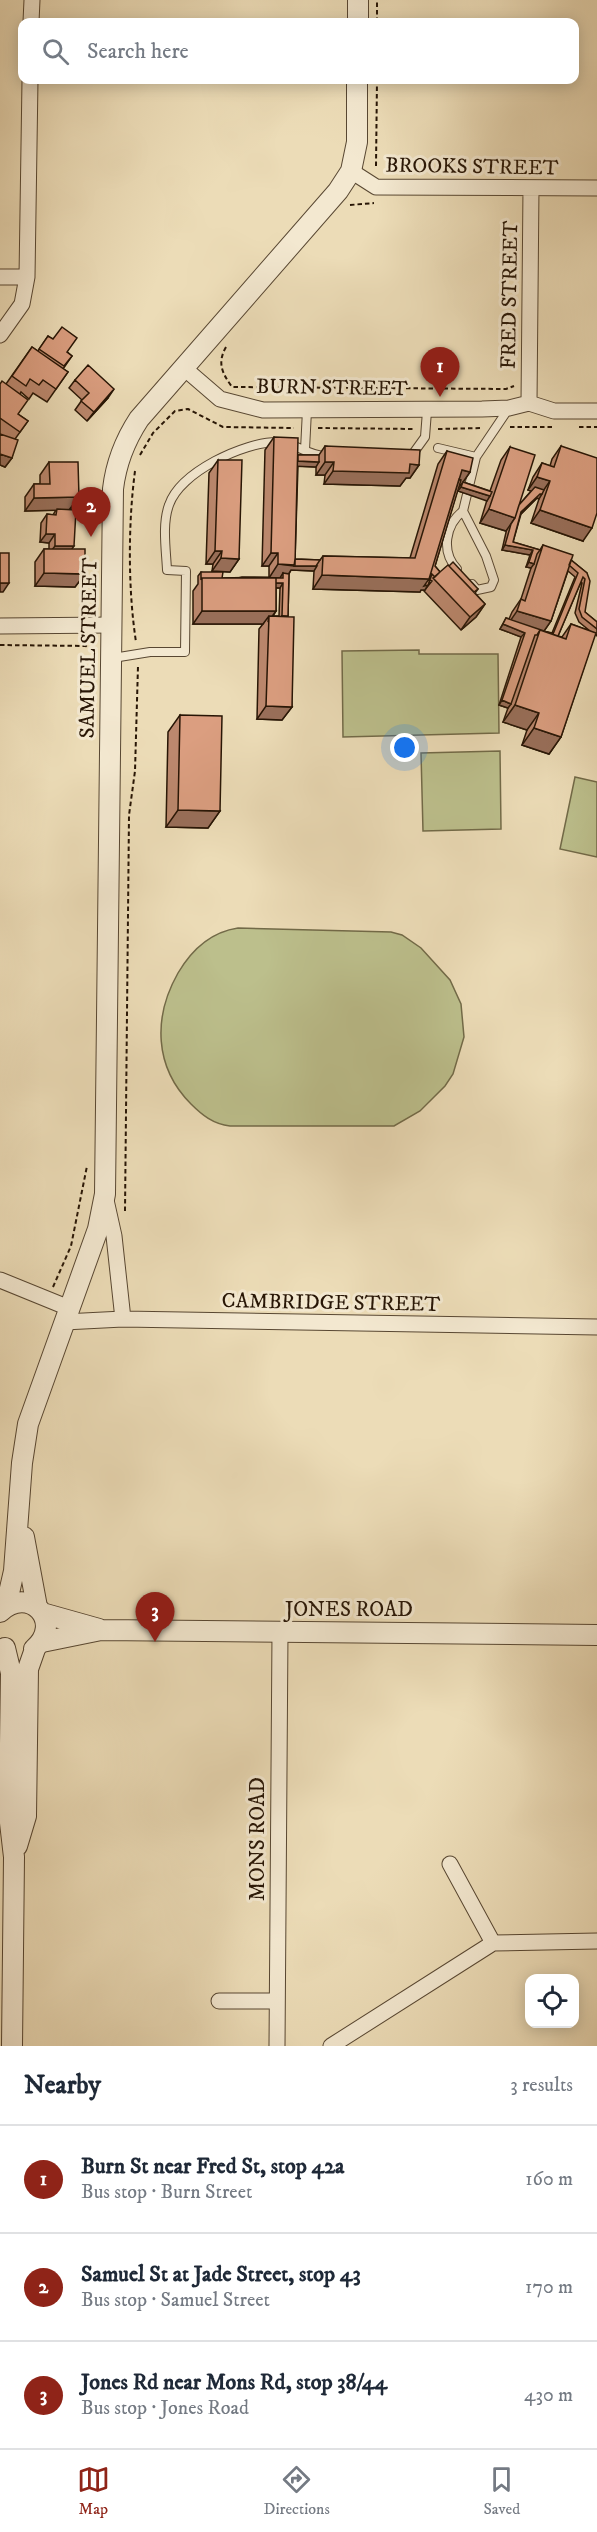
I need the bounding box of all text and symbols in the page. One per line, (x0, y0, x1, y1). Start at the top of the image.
search box (18, 18, 579, 84)
icon: search (39, 35, 72, 68)
text: Search here (87, 38, 189, 65)
street label: BROOKS STREET (385, 152, 559, 182)
street label: FRED STREET (496, 221, 524, 369)
pin: 1 (420, 348, 460, 397)
street label: BURN STREET (256, 374, 408, 402)
pin: 2 (72, 488, 110, 537)
street label: SAMUEL STREET (74, 557, 104, 739)
your location (390, 733, 419, 762)
street label: CAMBRIDGE STREET (221, 1288, 441, 1318)
pin: 3 (136, 1592, 174, 1642)
street label: JONES ROAD (283, 1597, 413, 1623)
street label: MONS ROAD (245, 1777, 271, 1901)
map controls (525, 1974, 579, 2028)
button: locate (525, 1974, 579, 2028)
text: Nearby (24, 2069, 101, 2102)
text: 3 results (510, 2073, 573, 2098)
text: Burn St near Fred St, stop 42a (81, 2153, 344, 2180)
text: 1 (40, 2167, 47, 2192)
text: 160 m (525, 2167, 573, 2192)
text: Bus stop · Burn Street (81, 2180, 252, 2205)
text: Samuel St at Jade Street, stop 43 (81, 2261, 361, 2288)
text: 2 (39, 2275, 48, 2300)
text: 170 m (525, 2275, 573, 2300)
text: Bus stop · Samuel Street (81, 2288, 270, 2313)
text: Jones Rd near Mons Rd, stop 38/44 (81, 2369, 387, 2396)
text: 3 (40, 2383, 47, 2408)
text: 430 m (524, 2383, 573, 2408)
text: Bus stop · Jones Road (81, 2396, 249, 2421)
tab: Map (77, 2463, 110, 2519)
tab: Directions (263, 2463, 330, 2519)
tab: Saved (483, 2463, 520, 2519)

